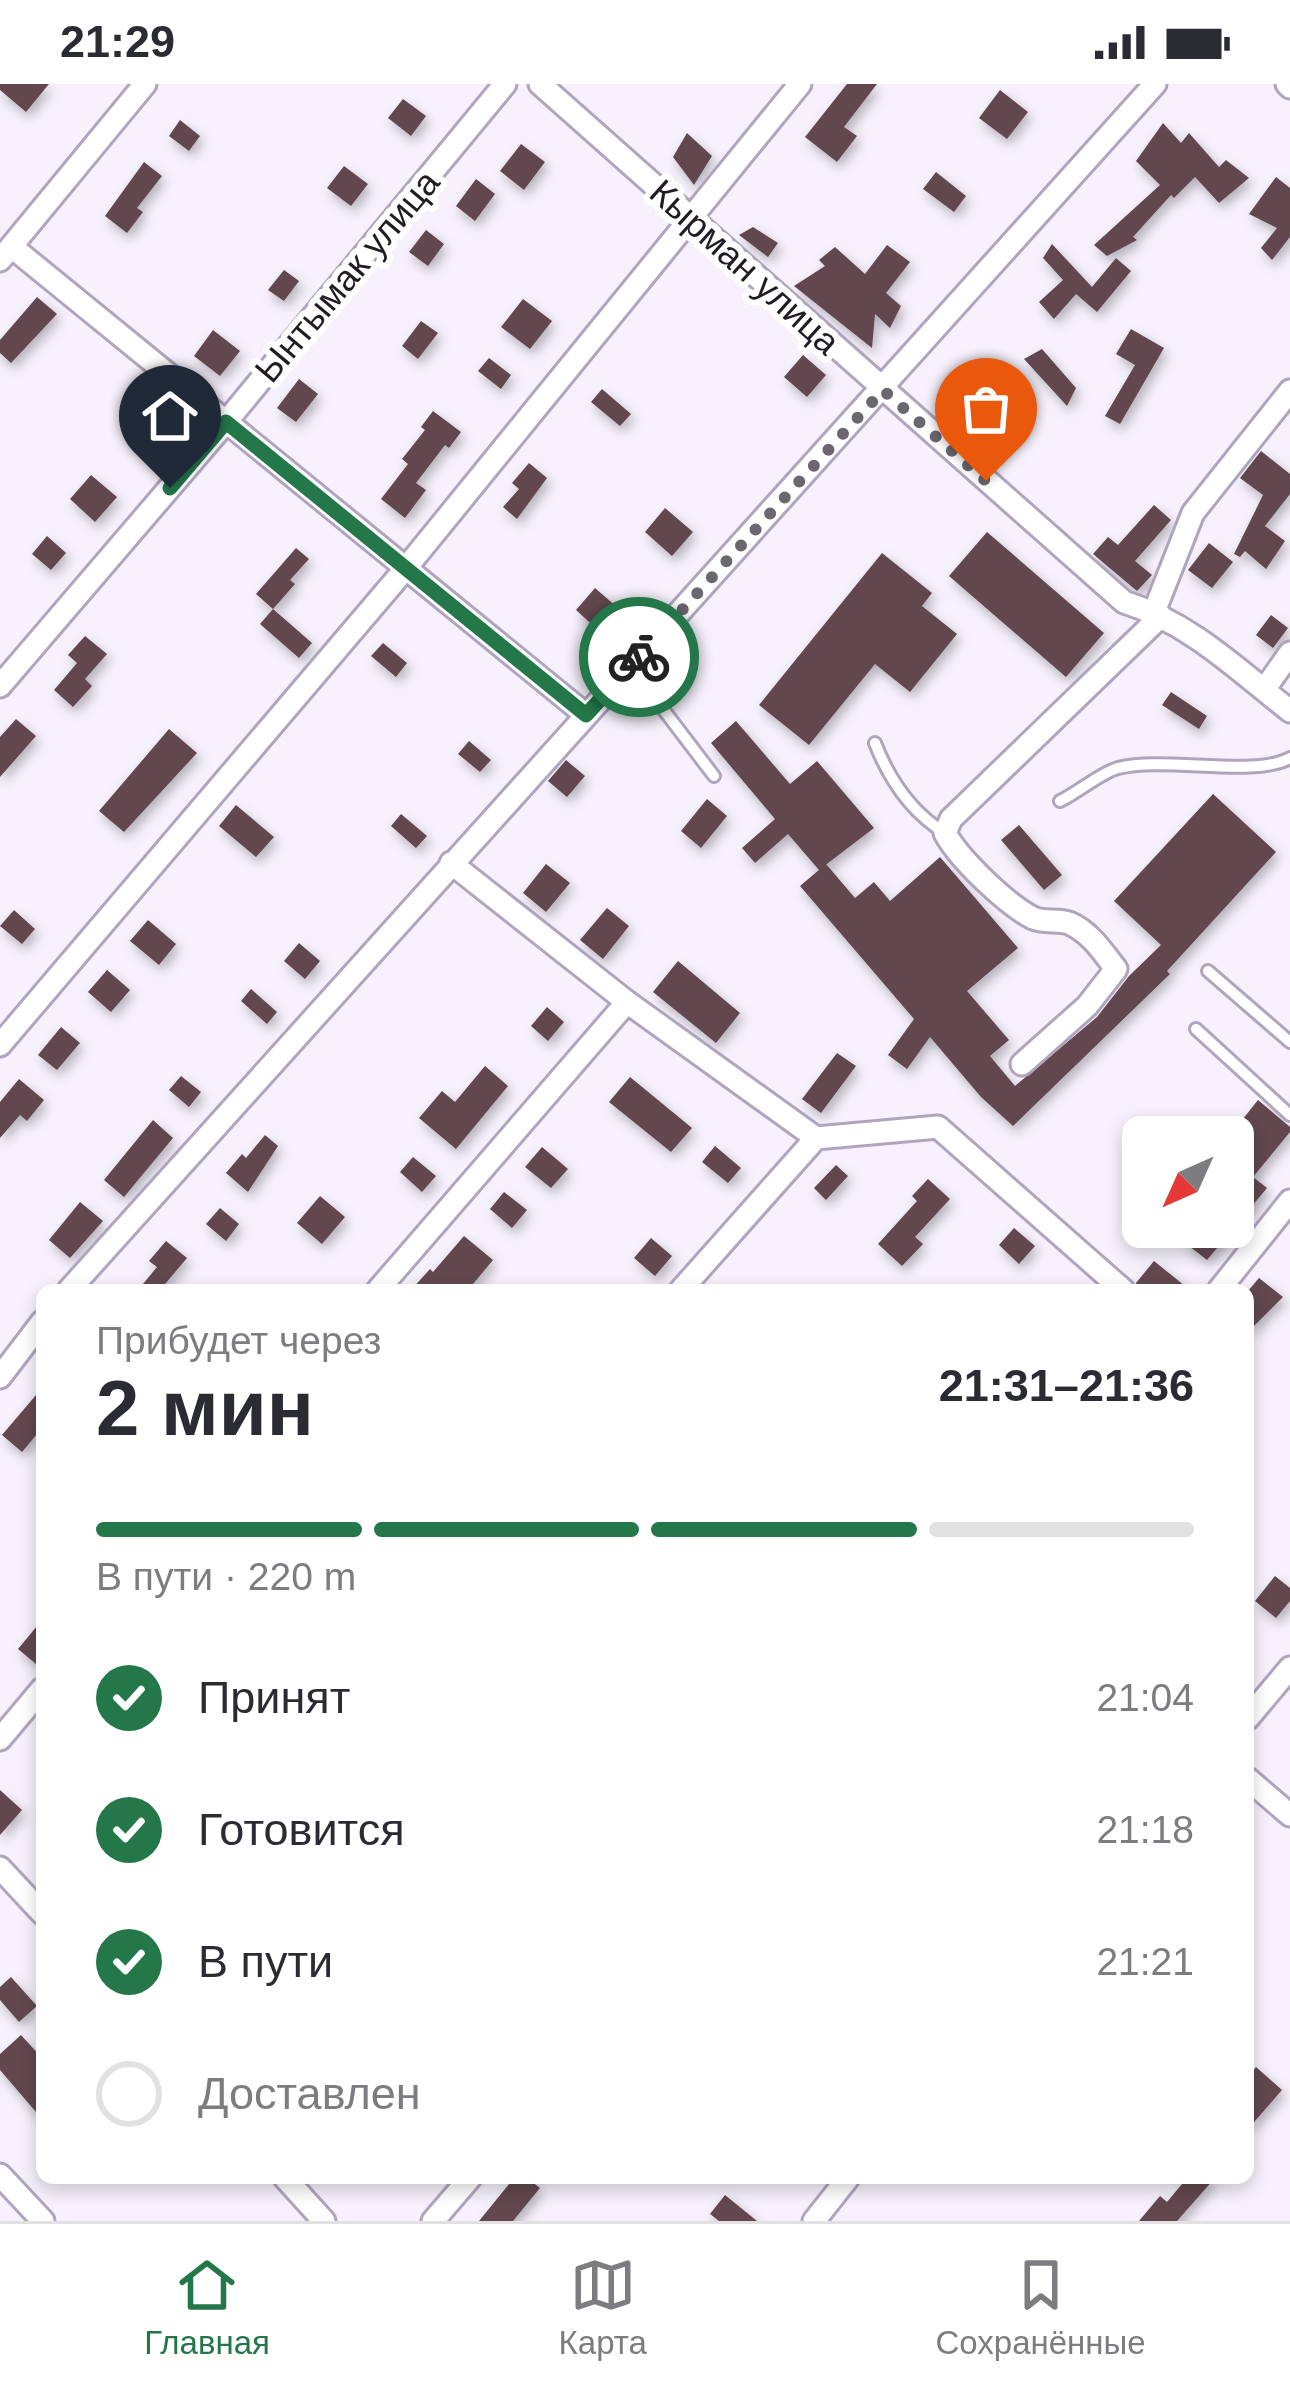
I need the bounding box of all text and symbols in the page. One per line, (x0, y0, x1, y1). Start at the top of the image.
text: 21:29 (60, 16, 175, 67)
street label: Ынтымак улица (247, 161, 448, 390)
street label: Кырман улица (642, 171, 849, 363)
pin (935, 358, 1037, 481)
pin (119, 365, 221, 488)
icon: bag (953, 376, 1019, 442)
icon: home (137, 383, 203, 449)
courier (579, 597, 699, 717)
icon: bike (606, 624, 672, 690)
north arrow (1122, 1116, 1254, 1248)
map controls (1122, 1116, 1254, 1248)
text: Прибудет через (96, 1319, 381, 1362)
text: 21:31–21:36 (939, 1360, 1194, 1411)
text: 2 мин (96, 1364, 314, 1452)
text: В пути · 220 m (96, 1555, 356, 1598)
icon: check (96, 1665, 162, 1731)
text: Принят (198, 1672, 350, 1723)
text: 21:04 (1096, 1676, 1194, 1719)
icon: check (96, 1797, 162, 1863)
text: Готовится (198, 1804, 405, 1855)
text: 21:18 (1096, 1808, 1194, 1851)
icon: check (96, 1929, 162, 1995)
text: В пути (198, 1936, 333, 1987)
text: 21:21 (1096, 1940, 1194, 1983)
text: Доставлен (198, 2068, 421, 2119)
tab: Главная (144, 2252, 270, 2362)
tab: Карта (559, 2252, 647, 2362)
tab: Сохранённые (936, 2252, 1146, 2362)

